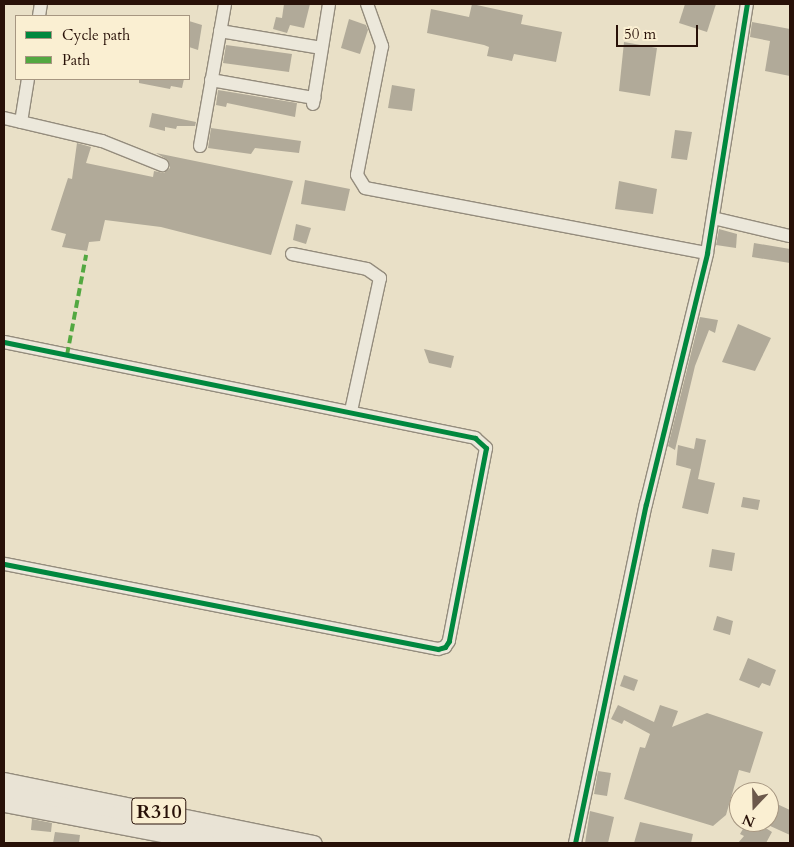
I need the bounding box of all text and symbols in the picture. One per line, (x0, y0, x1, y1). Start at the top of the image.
legend (15, 15, 190, 80)
scale bar (619, 15, 702, 47)
text: 50 m (624, 24, 656, 44)
text: Cycle path (62, 25, 130, 45)
text: Path (62, 50, 90, 70)
north arrow (729, 782, 779, 832)
road number: R310 (130, 794, 188, 828)
text: N (740, 809, 758, 832)

